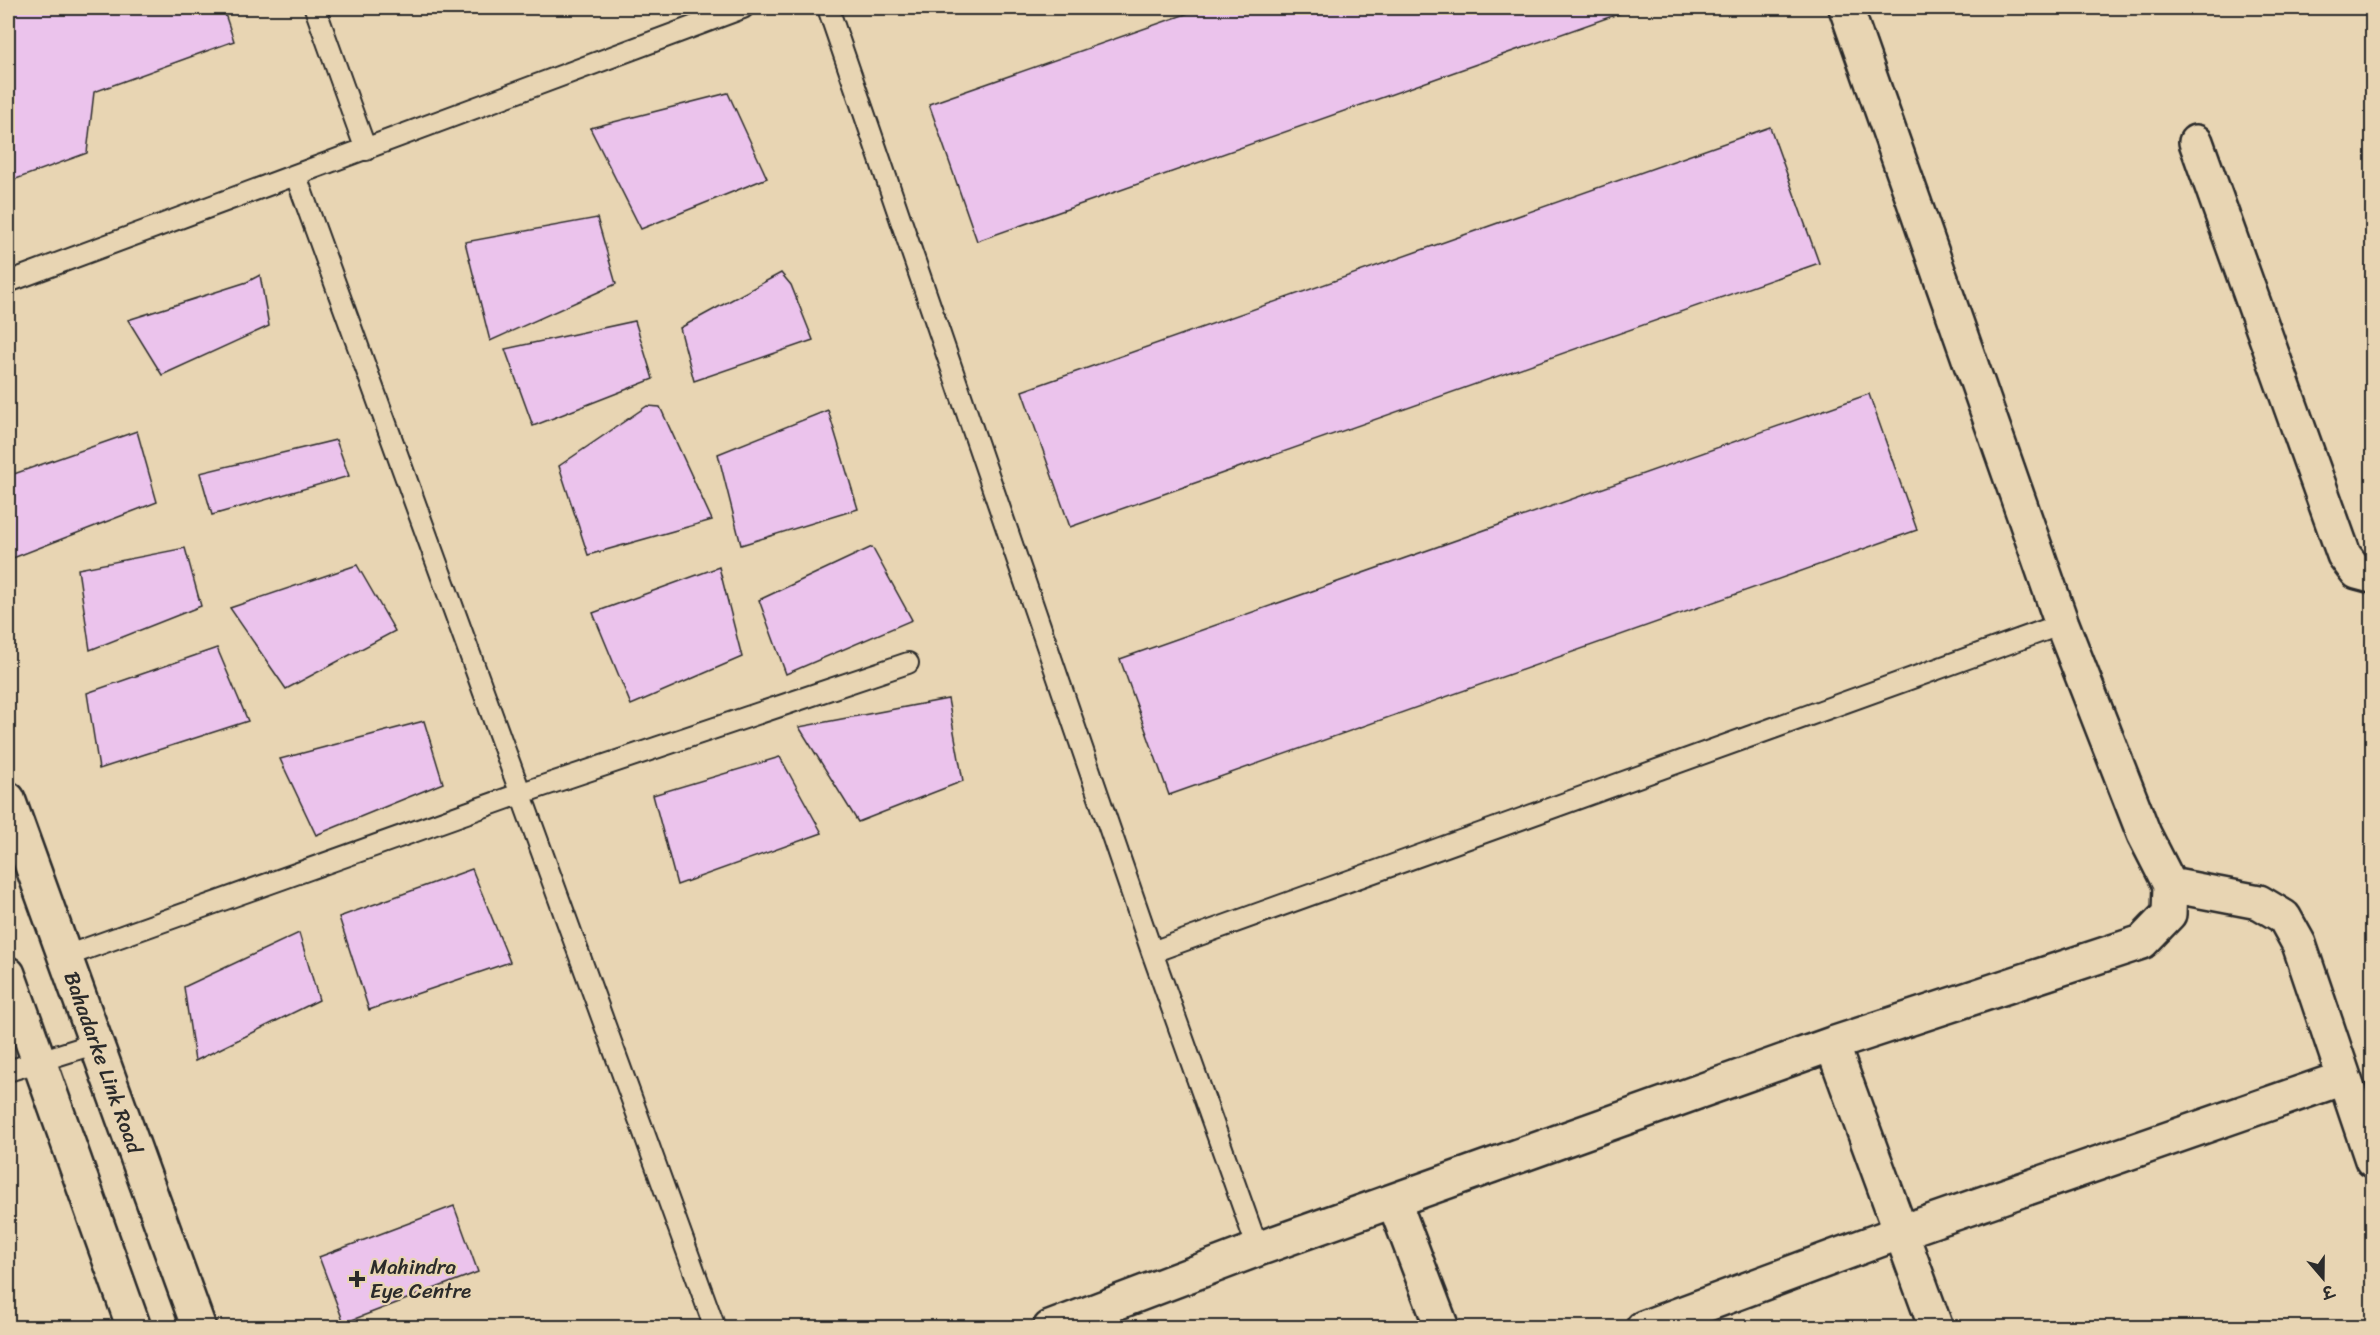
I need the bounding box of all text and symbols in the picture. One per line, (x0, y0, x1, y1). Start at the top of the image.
street label: Bahadarke Link Road (53, 966, 154, 1161)
place label: Mahindra Eye Centre (370, 1248, 471, 1310)
north arrow (2293, 1248, 2353, 1308)
marker: Mahindra Eye Centre (348, 1270, 366, 1288)
text: उ (2317, 1275, 2340, 1308)

